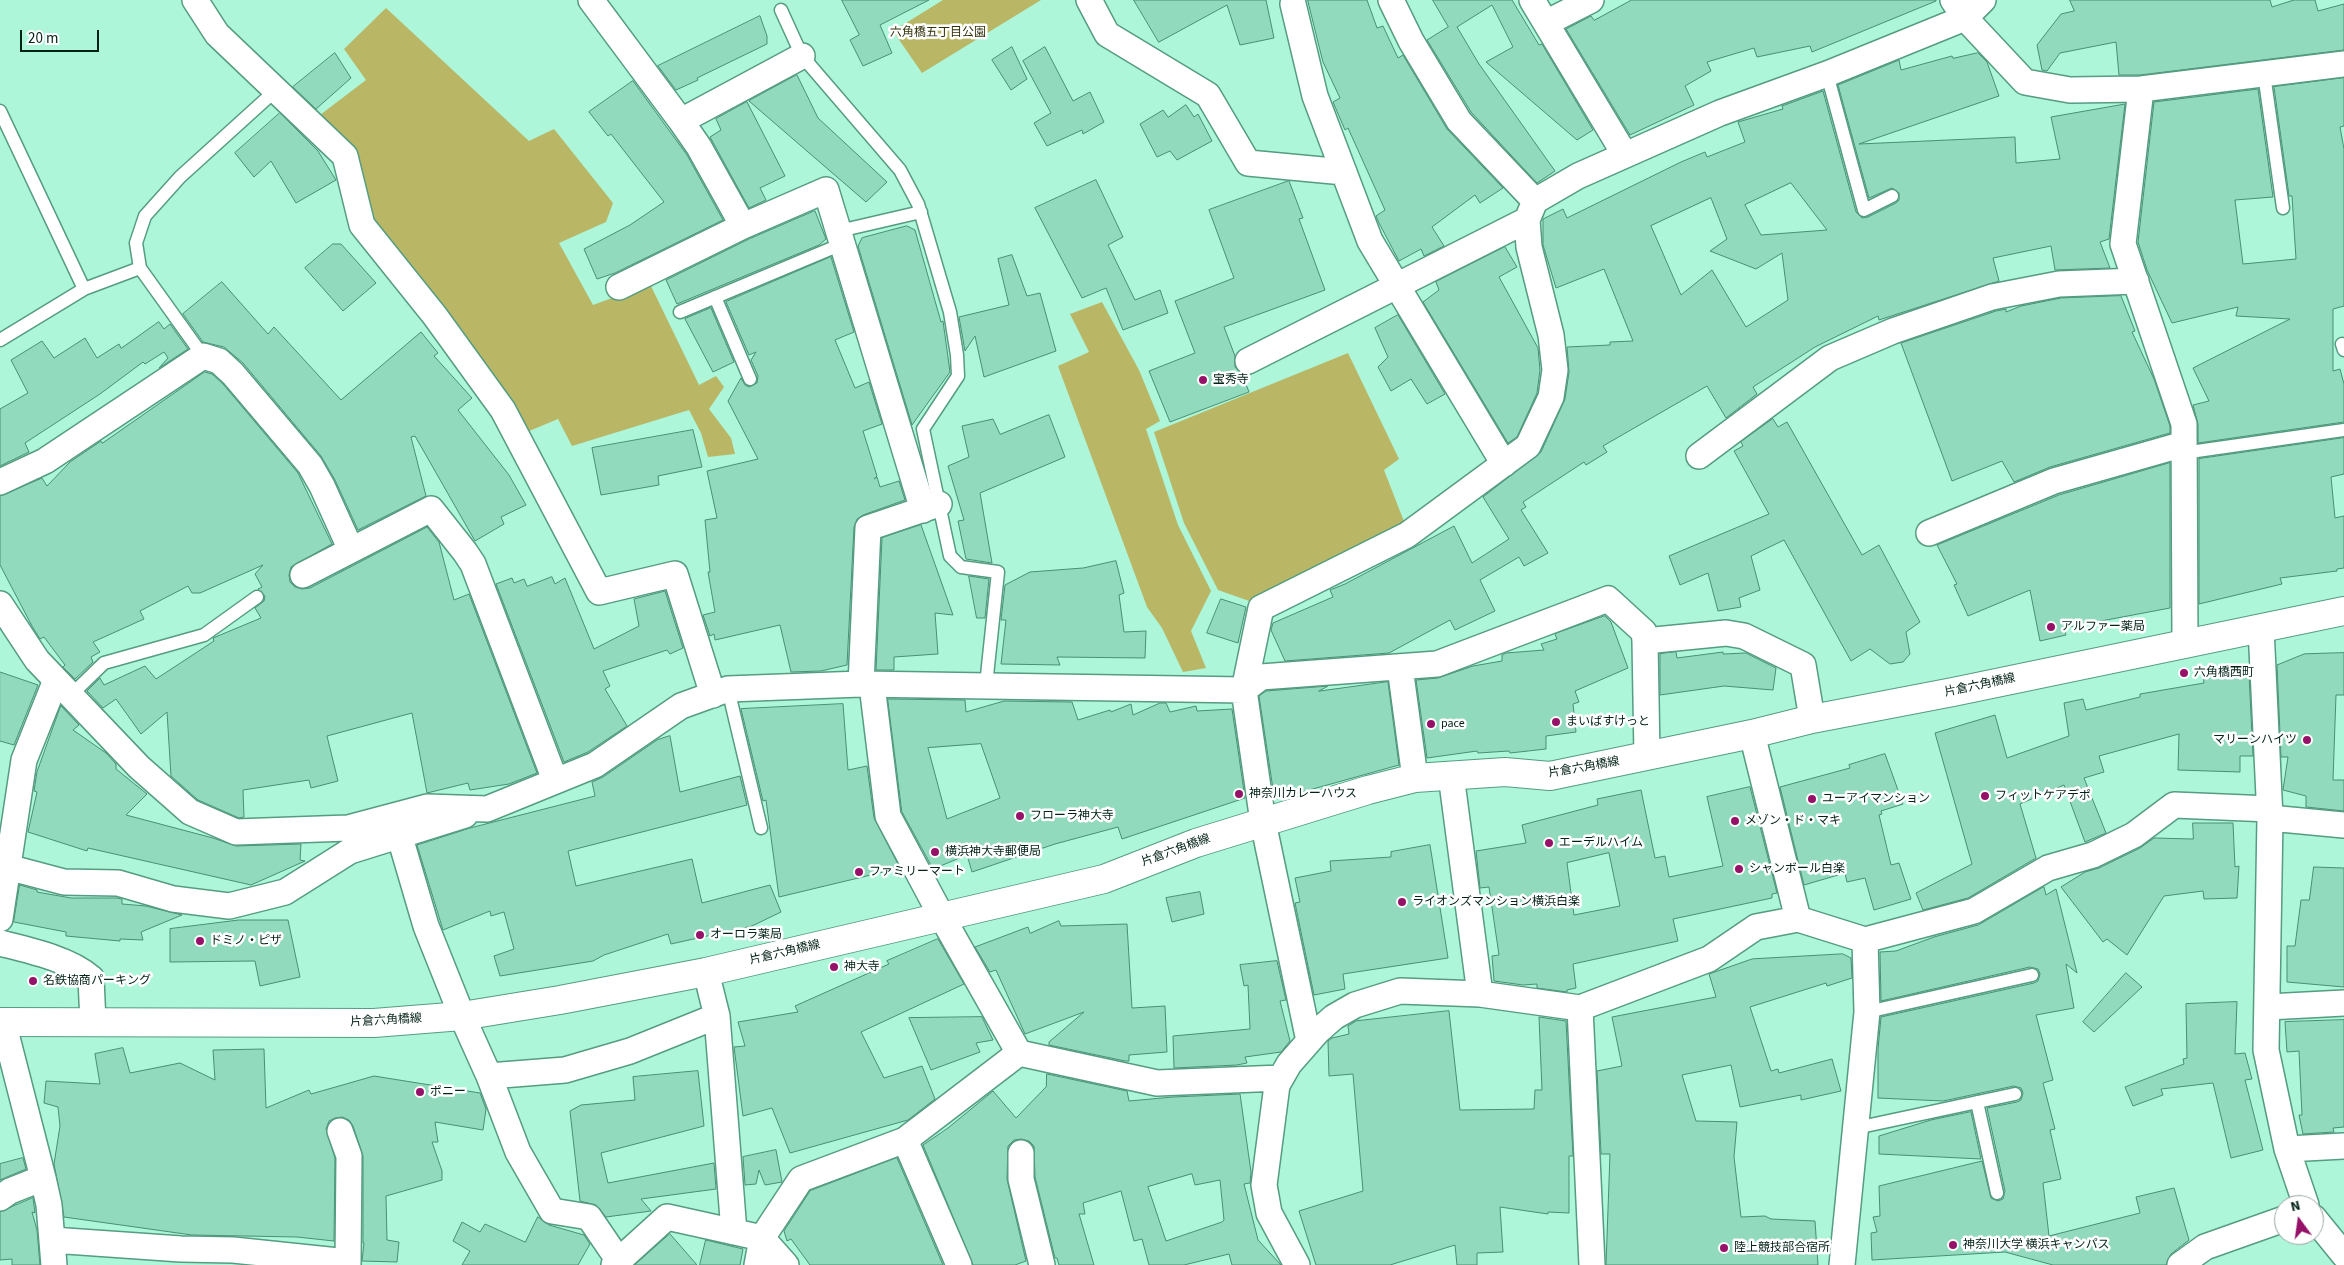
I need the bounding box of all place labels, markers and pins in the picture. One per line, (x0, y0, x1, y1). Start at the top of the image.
place label: 宝秀寺 (1213, 373, 1249, 387)
marker: 宝秀寺 (1197, 374, 1209, 386)
place label: アルファー薬局 (2061, 620, 2145, 634)
marker: アルファー薬局 (2045, 621, 2057, 633)
place label: 六角橋西町 (2194, 666, 2254, 680)
marker: 六角橋西町 (2178, 667, 2190, 679)
place label: まいばすけっと (1566, 715, 1650, 729)
marker: まいばすけっと (1550, 716, 1562, 728)
place label: pace (1441, 717, 1465, 731)
marker: pace (1425, 718, 1437, 730)
place label: マリーンハイツ (2213, 733, 2297, 747)
marker: マリーンハイツ (2301, 734, 2313, 746)
place label: 神奈川カレーハウス (1249, 787, 1357, 801)
marker: 神奈川カレーハウス (1233, 788, 1245, 800)
place label: フィットケアデポ (1995, 789, 2091, 803)
marker: フィットケアデポ (1979, 790, 1991, 802)
place label: ユーアイマンション (1822, 792, 1930, 806)
marker: ユーアイマンション (1806, 793, 1818, 805)
place label: フローラ神大寺 (1030, 809, 1114, 823)
marker: フローラ神大寺 (1014, 810, 1026, 822)
place label: メゾン・ド・マキ (1745, 814, 1841, 828)
marker: メゾン・ド・マキ (1729, 815, 1741, 827)
place label: エーデルハイム (1559, 836, 1643, 850)
marker: エーデルハイム (1543, 837, 1555, 849)
place label: 横浜神大寺郵便局 (945, 845, 1041, 859)
marker: 横浜神大寺郵便局 (929, 846, 941, 858)
place label: シャンボール白楽 (1749, 862, 1845, 876)
marker: シャンボール白楽 (1733, 863, 1745, 875)
place label: ファミリーマート (869, 865, 965, 879)
marker: ファミリーマート (853, 866, 865, 878)
place label: ライオンズマンション横浜白楽 (1412, 895, 1580, 909)
marker: ライオンズマンション横浜白楽 (1396, 896, 1408, 908)
place label: オーロラ薬局 (710, 928, 782, 942)
marker: オーロラ薬局 (694, 929, 706, 941)
place label: ドミノ・ピザ (210, 934, 282, 948)
marker: ドミノ・ピザ (194, 935, 206, 947)
place label: 神大寺 (844, 960, 880, 974)
marker: 神大寺 (828, 961, 840, 973)
place label: 名鉄協商パーキング (43, 974, 151, 988)
marker: 名鉄協商パーキング (27, 975, 39, 987)
place label: ポニー (430, 1085, 466, 1099)
marker: ポニー (414, 1086, 426, 1098)
place label: 神奈川大学 横浜キャンパス (1963, 1238, 2109, 1252)
marker: 神奈川大学 横浜キャンパス (1947, 1239, 1959, 1251)
place label: 陸上競技部合宿所 (1734, 1241, 1830, 1255)
marker: 陸上競技部合宿所 (1718, 1242, 1730, 1254)

